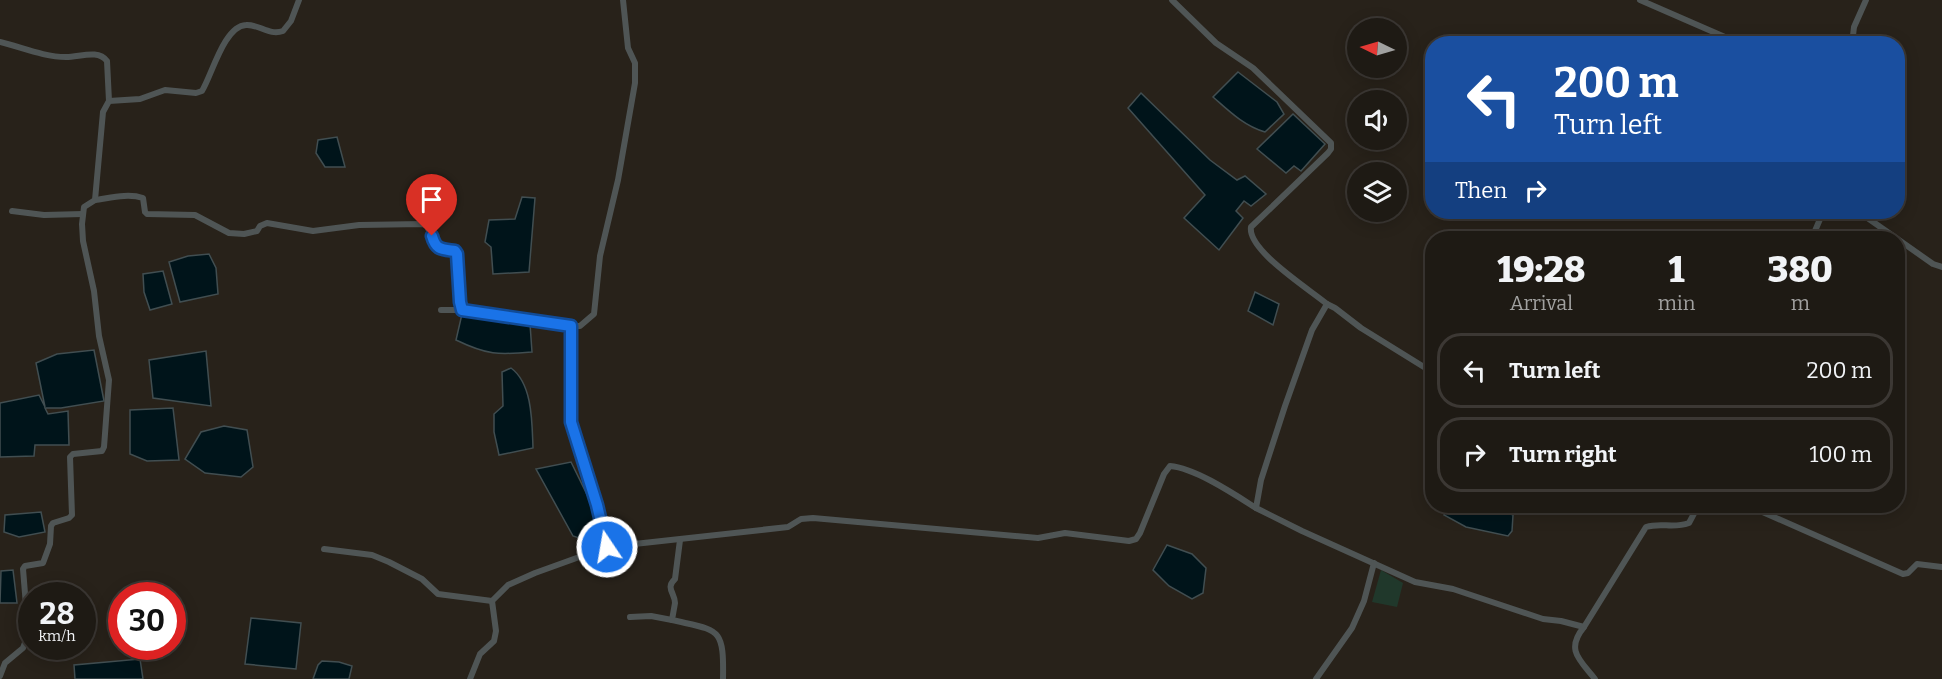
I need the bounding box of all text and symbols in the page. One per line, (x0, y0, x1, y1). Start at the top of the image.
north arrow (1347, 18, 1407, 78)
map controls (1347, 18, 1407, 222)
text: 200 m (1554, 58, 1679, 108)
icon: left (1455, 60, 1533, 138)
button: sound (1347, 90, 1407, 150)
text: Turn left (1554, 109, 1662, 141)
button: layers (1347, 162, 1407, 222)
pin (406, 174, 457, 236)
icon: right (1519, 174, 1552, 207)
text: Then (1455, 177, 1507, 204)
icon: arrive (415, 183, 448, 216)
text: 19:28 (1497, 248, 1586, 292)
text: 1 (1669, 248, 1685, 292)
text: 380 (1768, 248, 1833, 292)
text: Arrival (1510, 291, 1573, 315)
text: min (1658, 291, 1695, 315)
text: m (1791, 291, 1810, 315)
icon: left (1458, 354, 1491, 387)
text: Turn left (1509, 357, 1601, 384)
text: 200 m (1806, 357, 1872, 384)
icon: right (1458, 438, 1491, 471)
text: Turn right (1509, 441, 1617, 468)
text: 100 m (1809, 441, 1872, 468)
position arrow (575, 515, 639, 579)
speed limit sign: 30 (108, 582, 186, 660)
text: 28 (40, 596, 74, 632)
text: km/h (38, 627, 76, 645)

